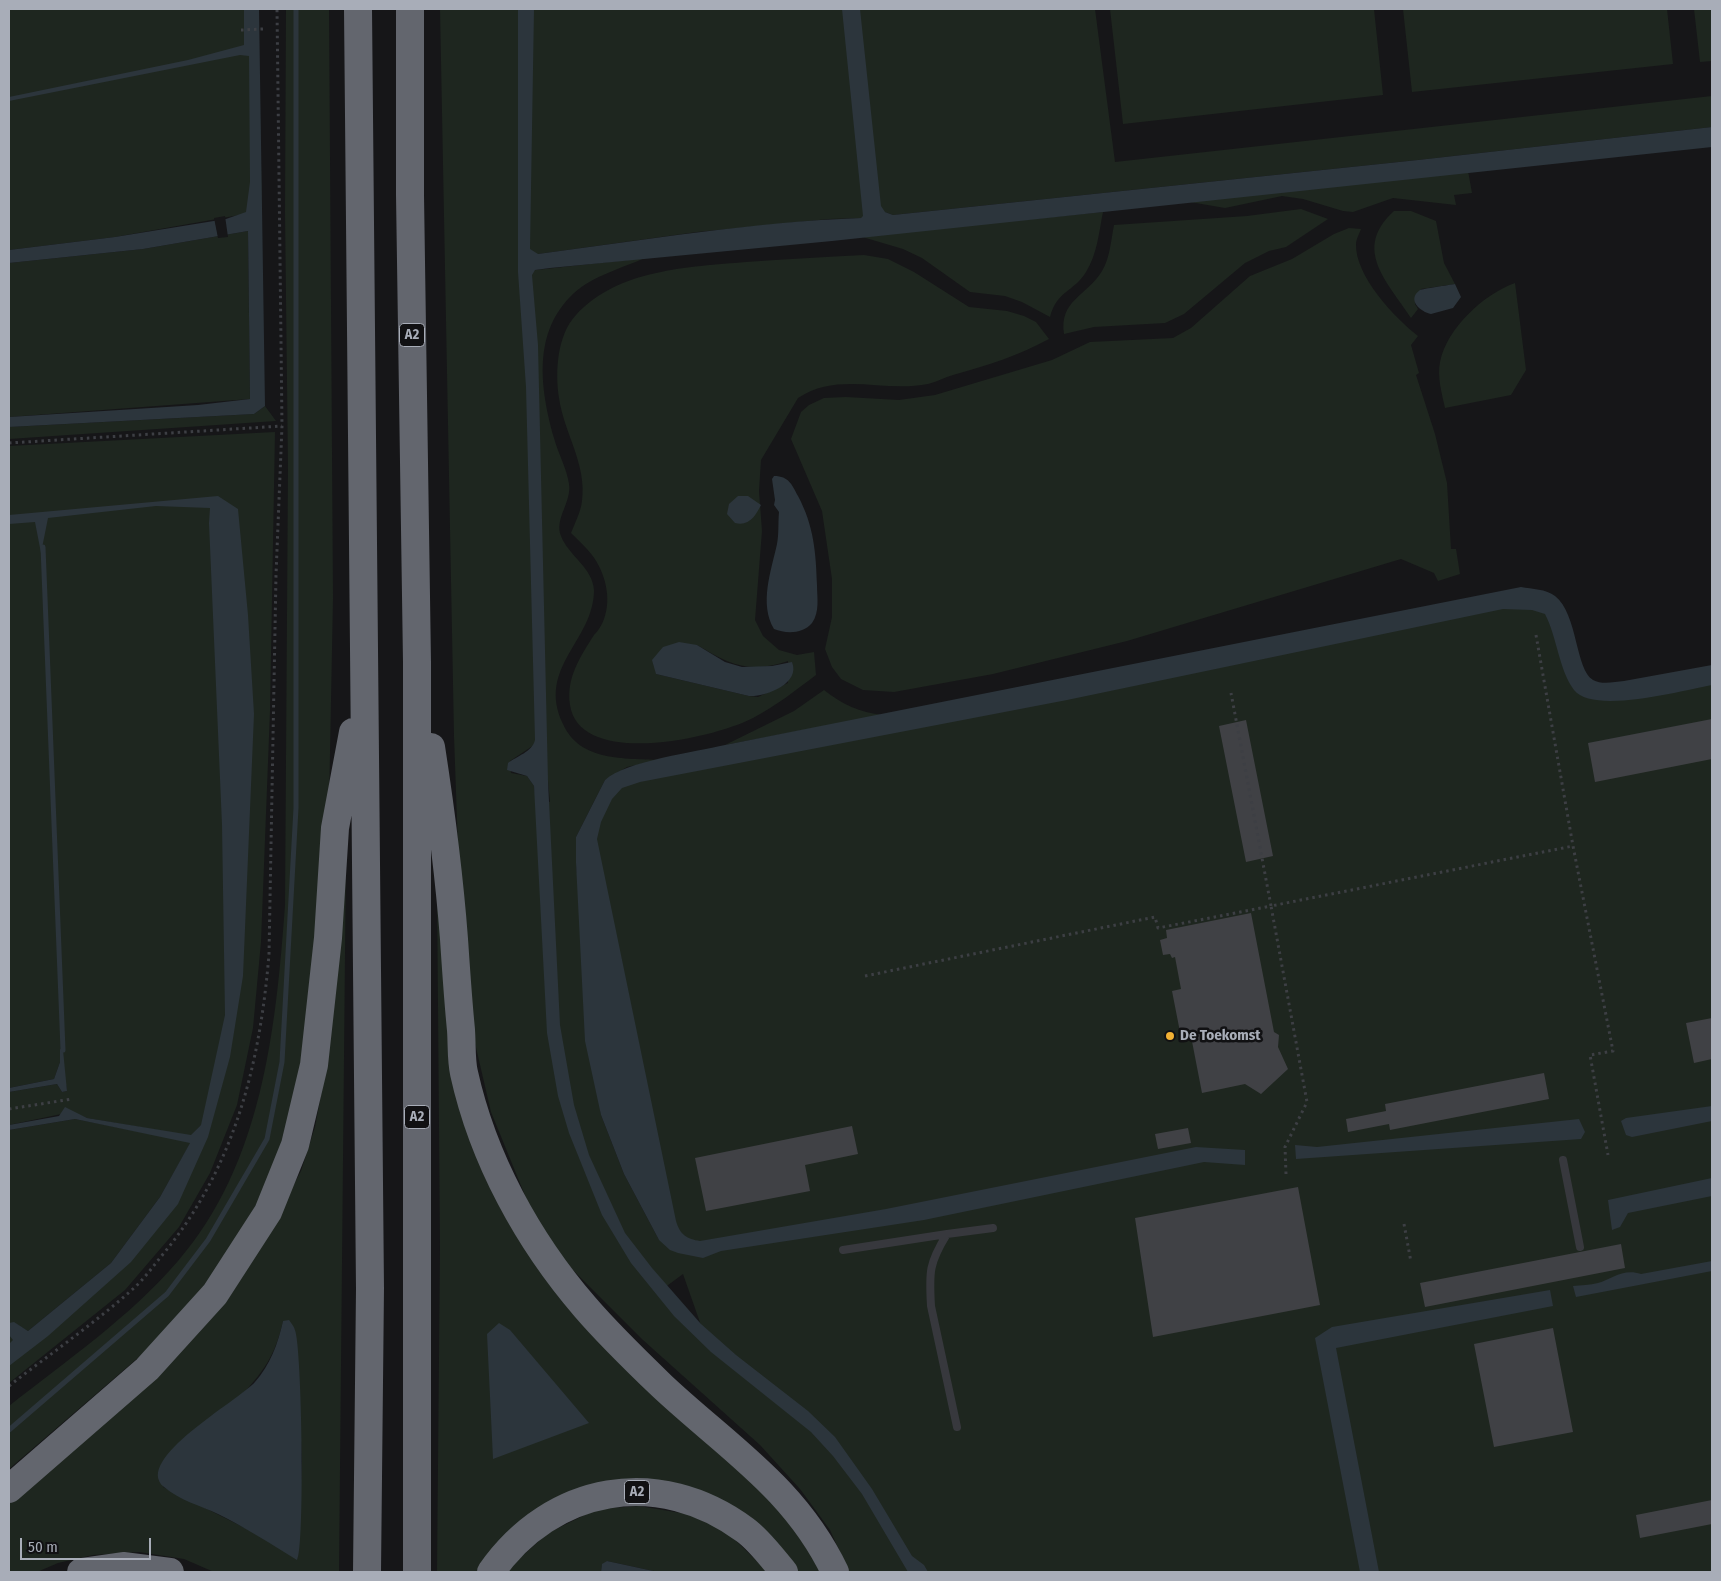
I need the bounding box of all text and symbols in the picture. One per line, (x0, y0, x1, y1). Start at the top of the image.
road number: A2 (400, 324, 424, 346)
place label: De Toekomst (1180, 1027, 1261, 1045)
marker: De Toekomst (1164, 1030, 1176, 1042)
road number: A2 (404, 1106, 430, 1128)
road number: A2 (624, 1480, 650, 1504)
scale bar (22, 1528, 154, 1560)
text: 50 m (28, 1538, 58, 1556)

